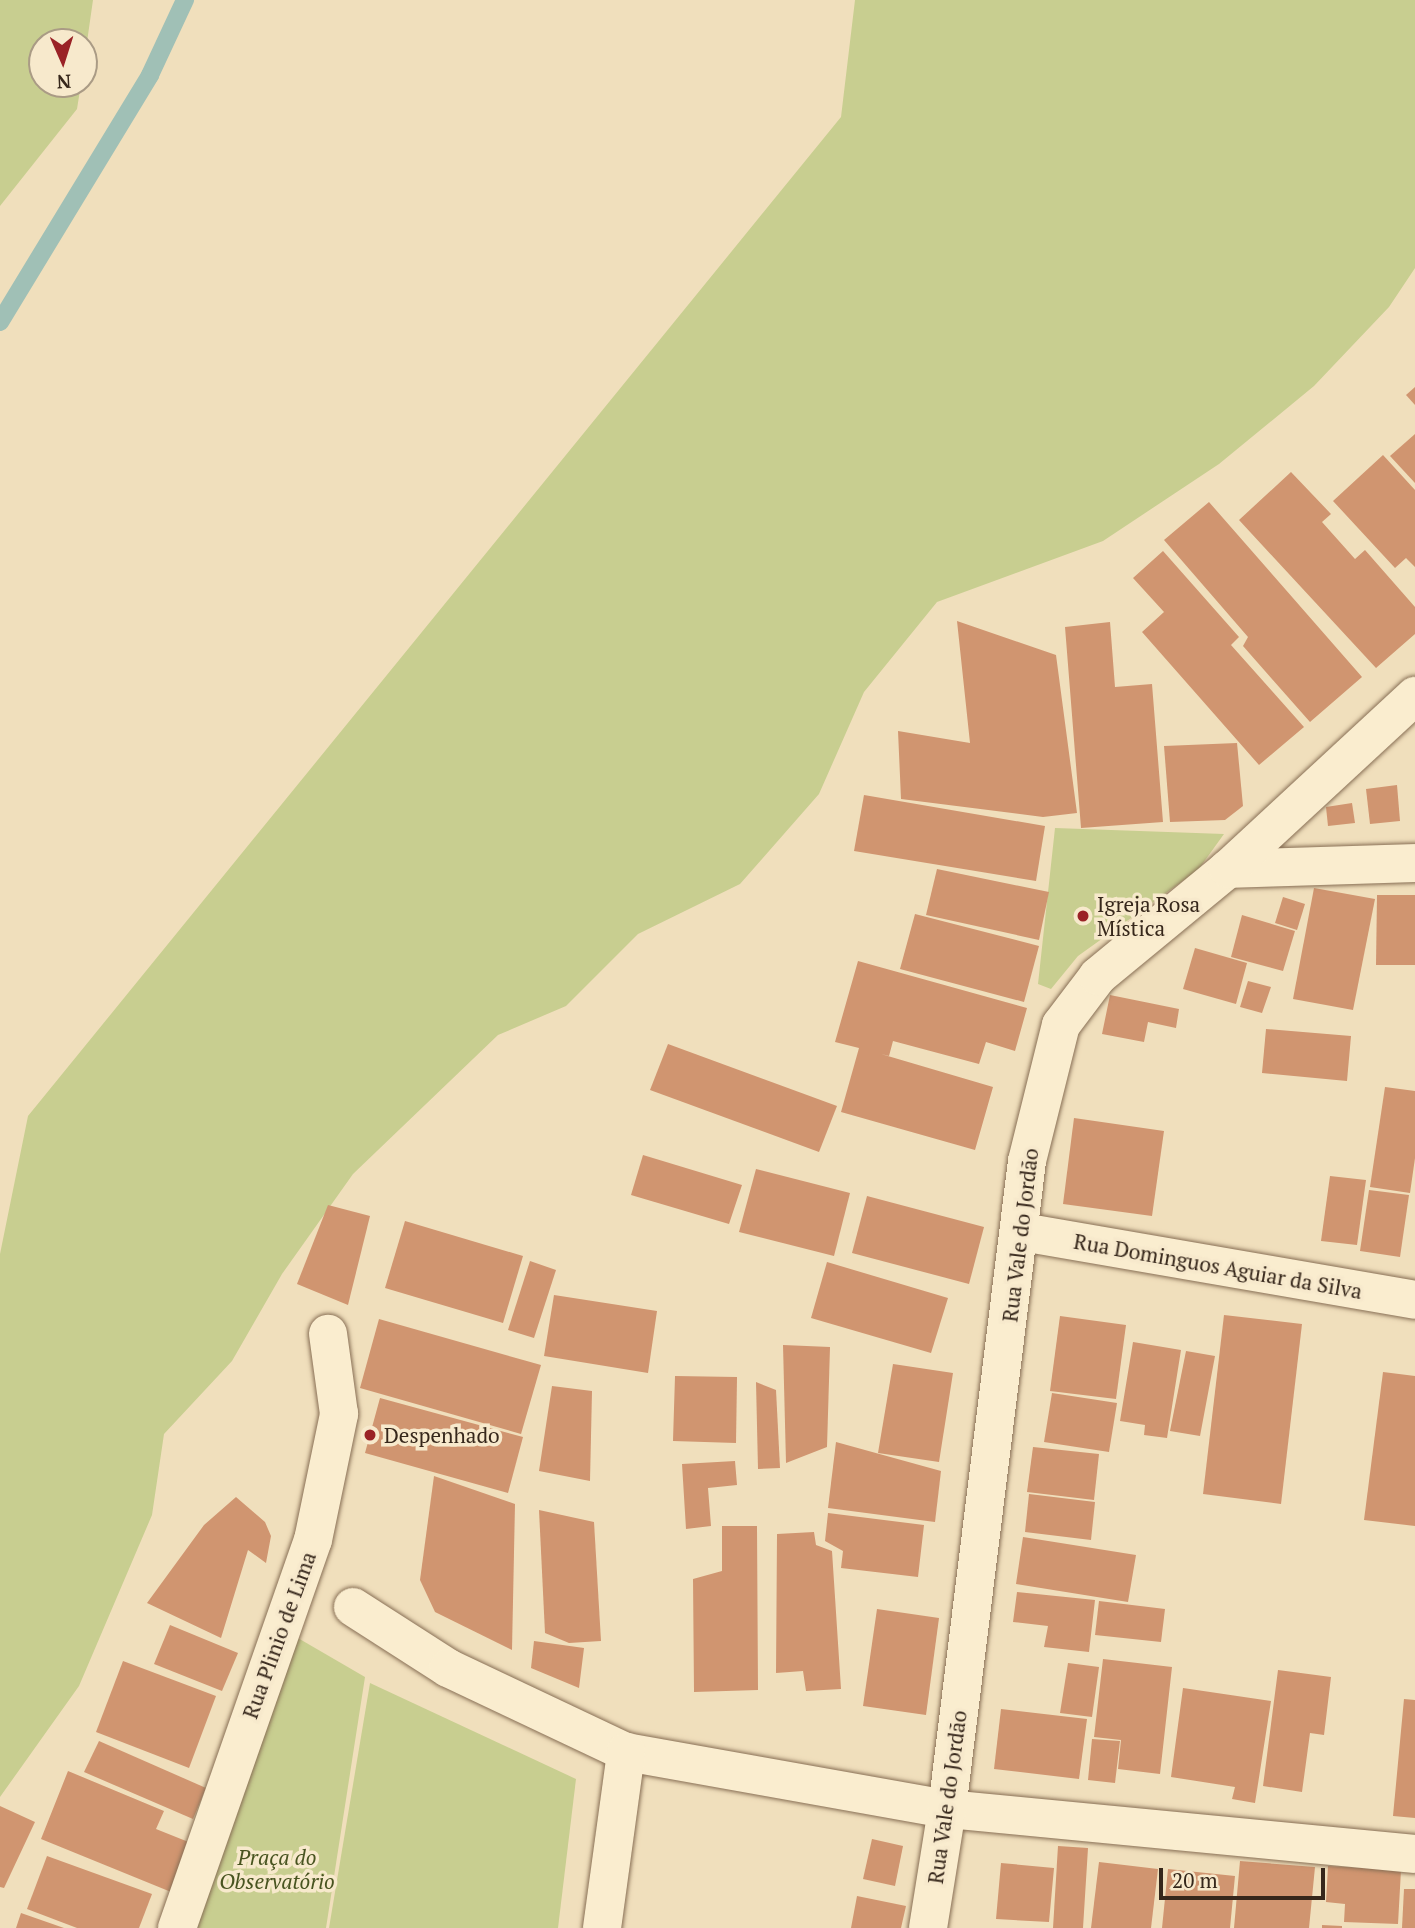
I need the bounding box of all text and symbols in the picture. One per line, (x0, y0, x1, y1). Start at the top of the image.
north arrow (28, 28, 98, 98)
text: N (56, 70, 72, 95)
place label: Igreja Rosa Mística (1097, 891, 1200, 941)
marker: Igreja Rosa Mística (1075, 908, 1091, 924)
street label: Rua Vale do Jordão (997, 1146, 1043, 1324)
street label: Rua Dominguos Aguiar da Silva (1072, 1228, 1364, 1304)
place label: Despenhado (384, 1422, 500, 1448)
marker: Despenhado (362, 1427, 378, 1443)
street label: Rua Plinio de Lima (237, 1548, 321, 1722)
street label: Rua Vale do Jordão (922, 1708, 972, 1886)
park label: Praça do Observatório (219, 1844, 335, 1894)
scale bar (1163, 1854, 1329, 1898)
text: 20 m (1172, 1866, 1218, 1894)

